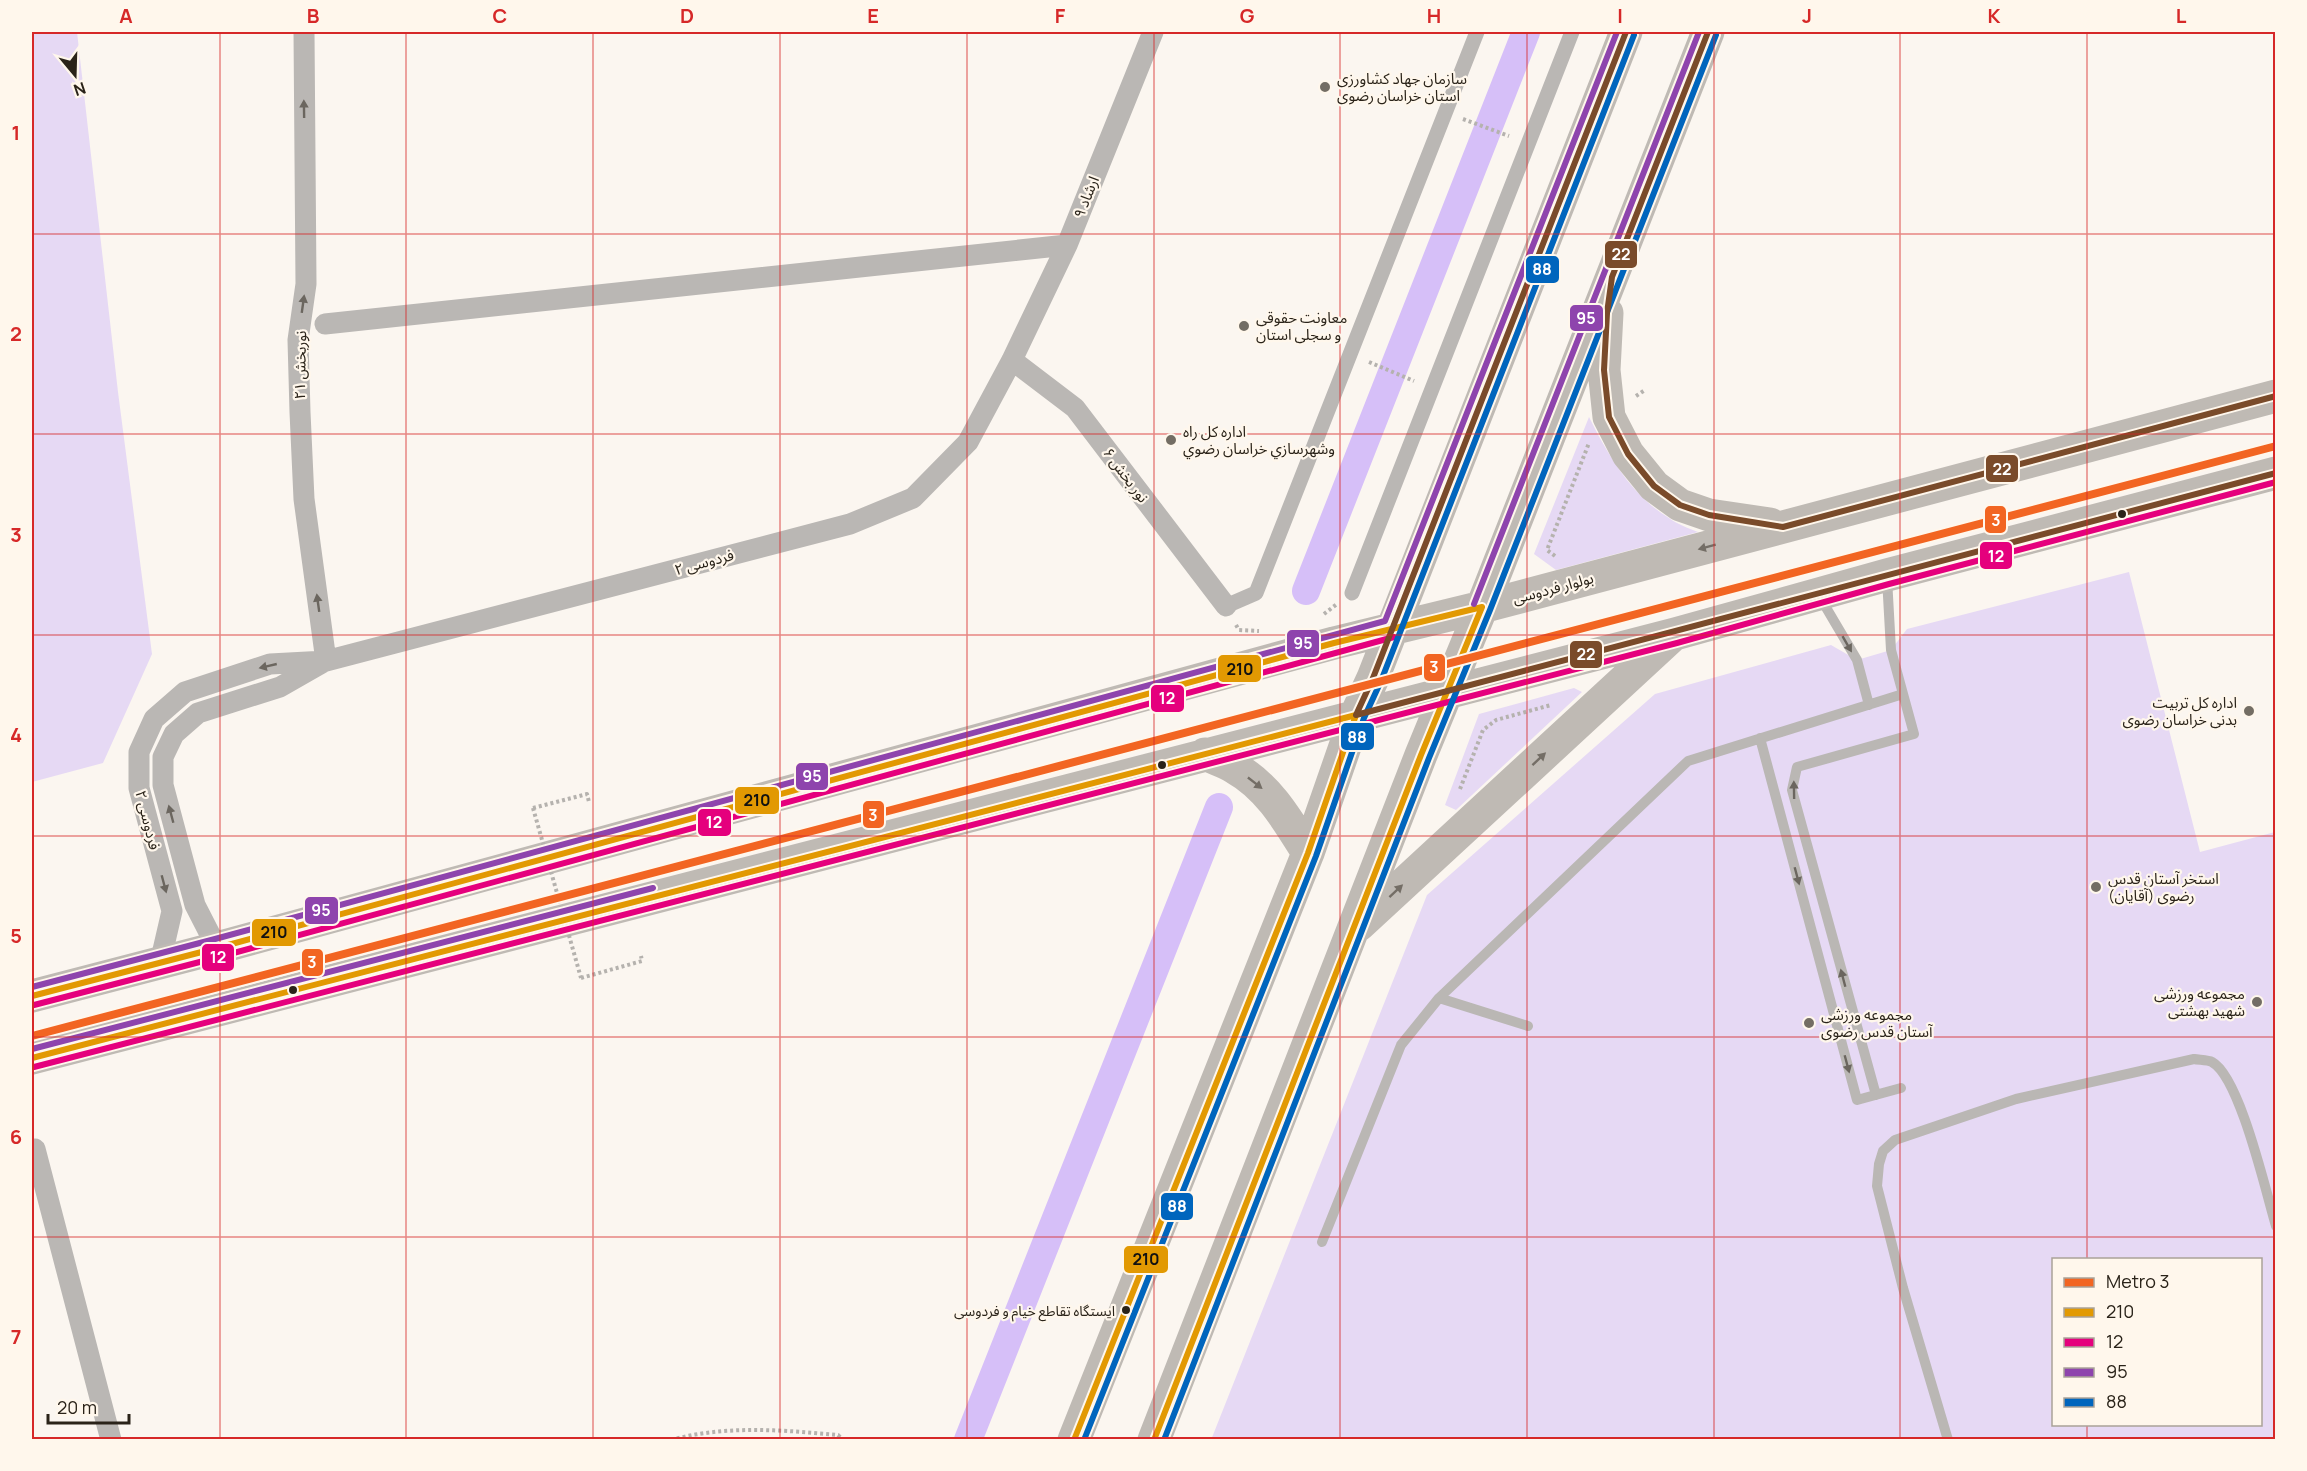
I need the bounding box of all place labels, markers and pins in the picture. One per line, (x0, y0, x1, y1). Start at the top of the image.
place label: سازمان جهاد کشاورزی استان خراسان رضوی (1337, 68, 1467, 106)
marker: سازمان جهاد کشاورزی استان خراسان رضوی (1318, 80, 1332, 94)
place label: معاونت حقوقی و سجلی استان (1256, 307, 1347, 345)
marker: معاونت حقوقی و سجلی استان (1237, 319, 1251, 333)
place label: اداره كل راه وشهرسازي خراسان رضوي (1183, 421, 1335, 460)
marker: اداره كل راه وشهرسازي خراسان رضوي (1164, 433, 1178, 447)
unlabelled marker (2116, 508, 2128, 520)
place label: اداره کل تربیت بدنی خراسان رضوی (2122, 692, 2237, 730)
marker: اداره کل تربیت بدنی خراسان رضوی (2242, 704, 2256, 718)
unlabelled marker (1156, 759, 1168, 771)
place label: استخر آستان قدس رضوی (آقایان) (2108, 868, 2219, 906)
marker: استخر آستان قدس رضوی (آقایان) (2089, 880, 2103, 894)
place label: مجموعه ورزشی شهید بهشتی (2154, 983, 2245, 1021)
unlabelled marker (287, 984, 299, 996)
marker: مجموعه ورزشی شهید بهشتی (2250, 995, 2264, 1009)
place label: مجموعه ورزشی آستان قدس رضوی (1821, 1004, 1933, 1042)
marker: مجموعه ورزشی آستان قدس رضوی (1802, 1016, 1816, 1030)
place label: ایستگاه تقاطع خیام و فردوسی (954, 1301, 1115, 1322)
marker: ایستگاه تقاطع خیام و فردوسی (1120, 1304, 1132, 1316)

